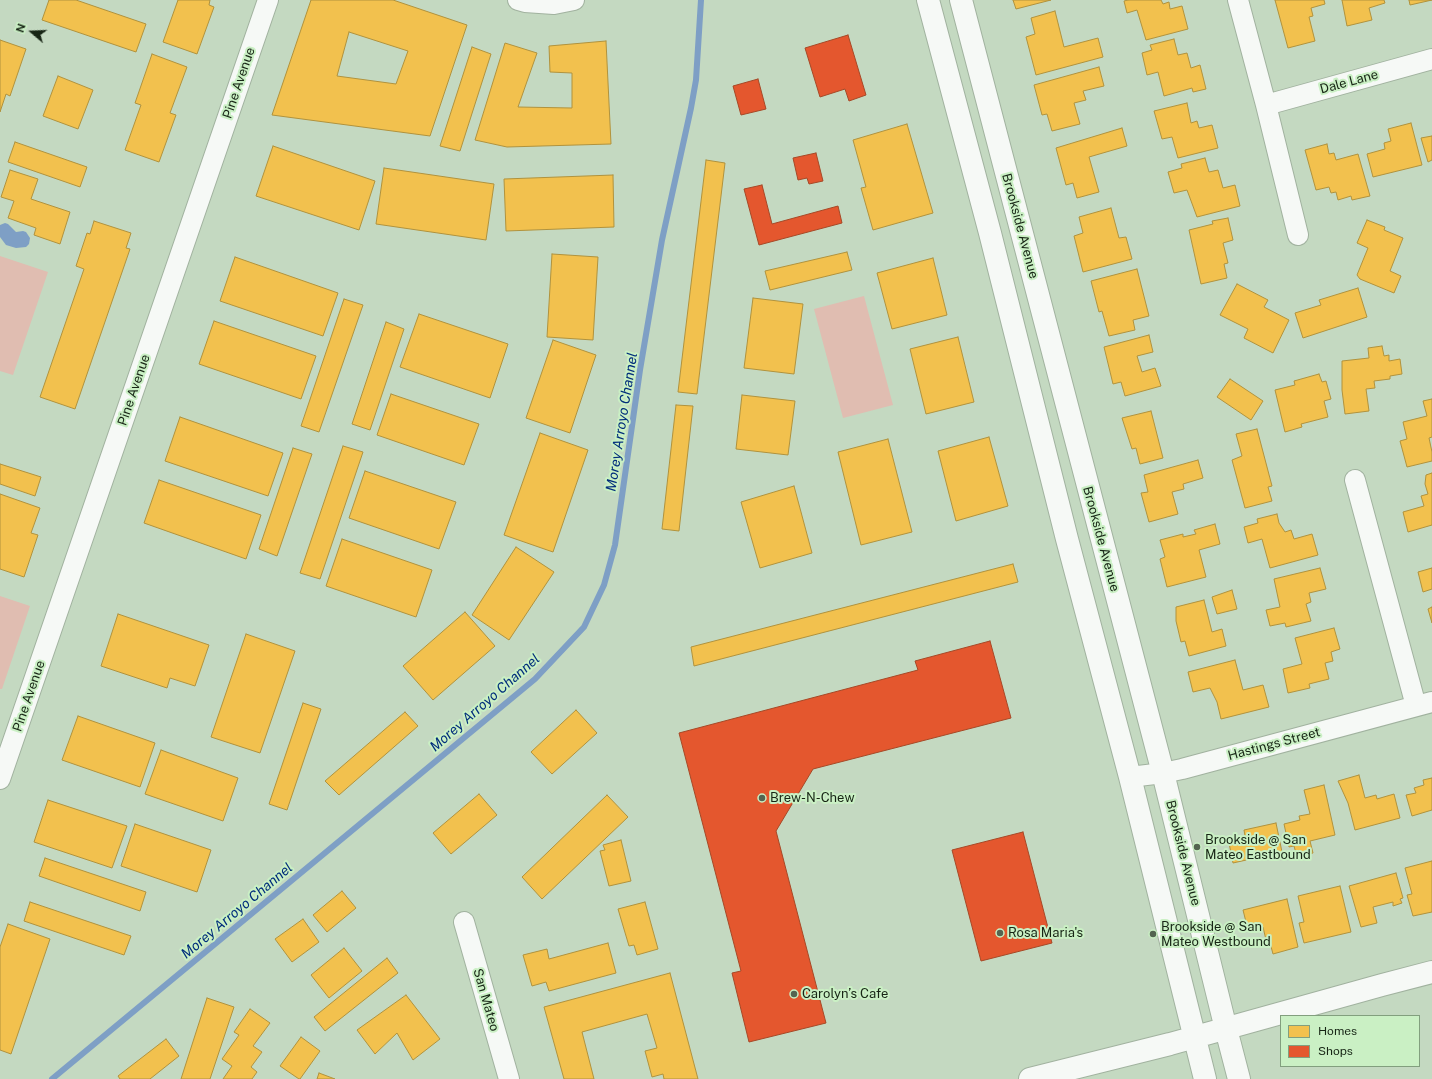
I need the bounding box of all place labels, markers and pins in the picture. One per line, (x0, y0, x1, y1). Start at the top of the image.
place label: Brew-N-Chew (770, 790, 855, 806)
marker: Brew-N-Chew (757, 793, 767, 803)
place label: Brookside @ San Mateo Eastbound (1205, 832, 1311, 863)
marker: Brookside @ San Mateo Eastbound (1192, 842, 1202, 852)
place label: Brookside @ San Mateo Westbound (1161, 919, 1271, 950)
place label: Rosa Maria's (1008, 925, 1083, 941)
marker: Rosa Maria's (995, 928, 1005, 938)
marker: Brookside @ San Mateo Westbound (1148, 929, 1158, 939)
place label: Carolyn’s Cafe (802, 986, 888, 1002)
marker: Carolyn’s Cafe (789, 989, 799, 999)

